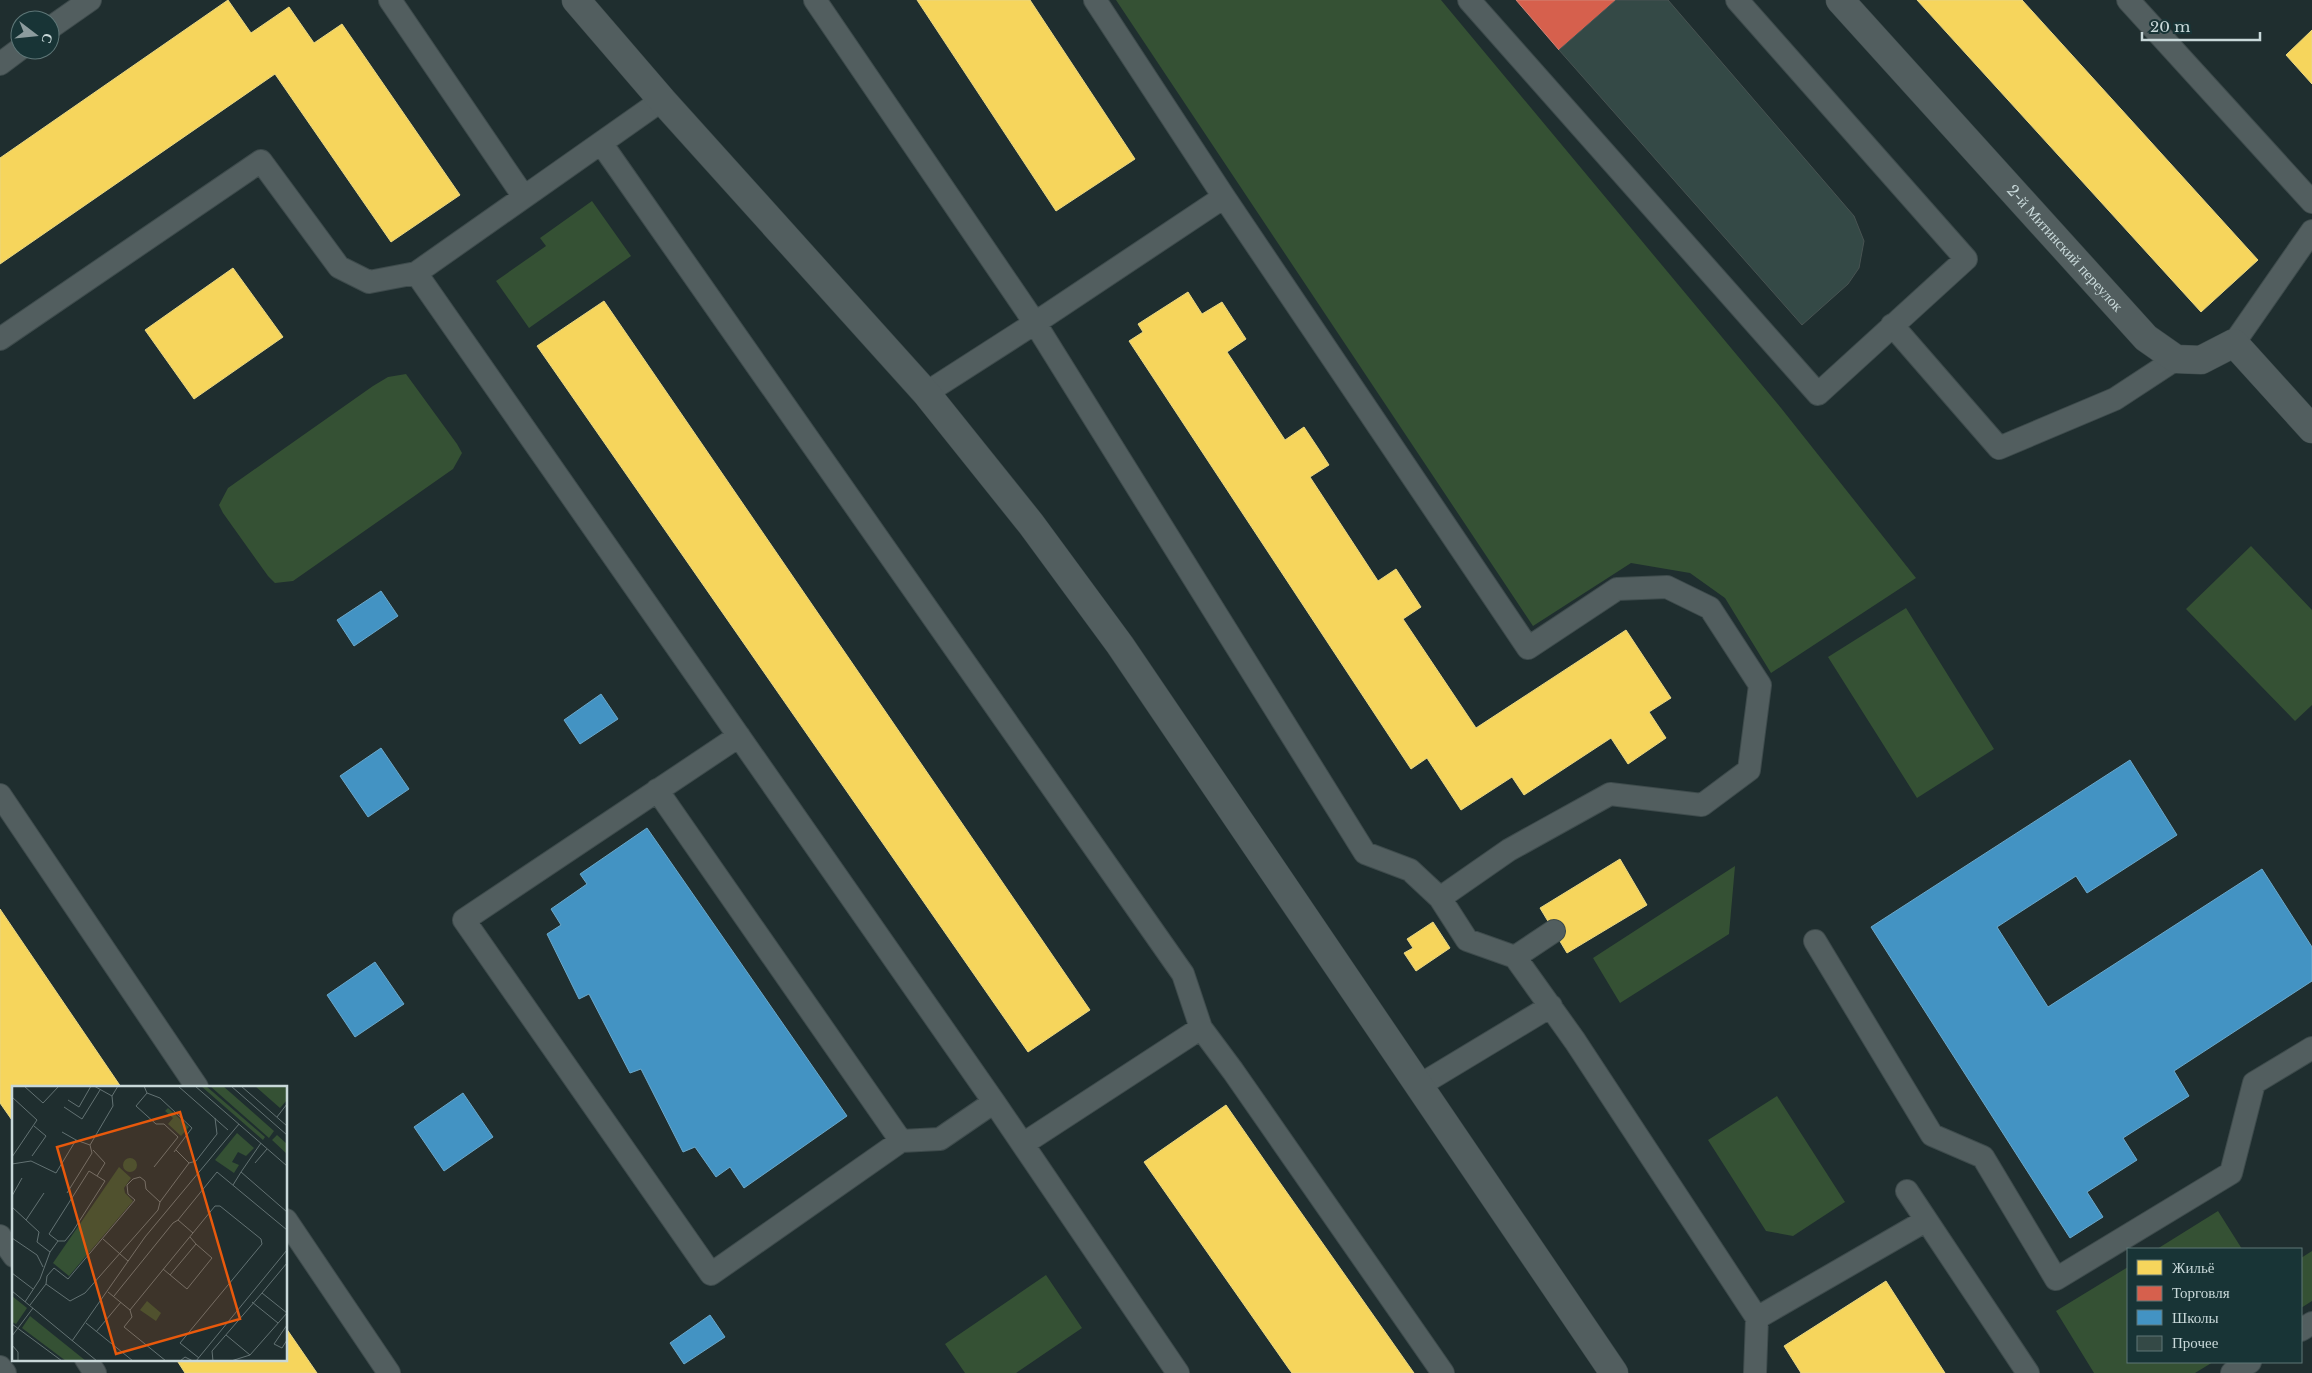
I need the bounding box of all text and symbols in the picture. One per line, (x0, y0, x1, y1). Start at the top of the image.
north arrow (10, 10, 60, 60)
scale bar (2142, 10, 2260, 42)
text: 20 m (2150, 17, 2190, 36)
text: С (37, 31, 58, 46)
street label: 2-й Митинский переулок (2003, 181, 2128, 316)
inset map (12, 1086, 288, 1360)
legend (2127, 1248, 2302, 1363)
text: Жильё (2172, 1258, 2215, 1277)
text: Торговля (2172, 1283, 2230, 1302)
text: Школы (2172, 1308, 2219, 1327)
text: Прочее (2172, 1333, 2219, 1352)

